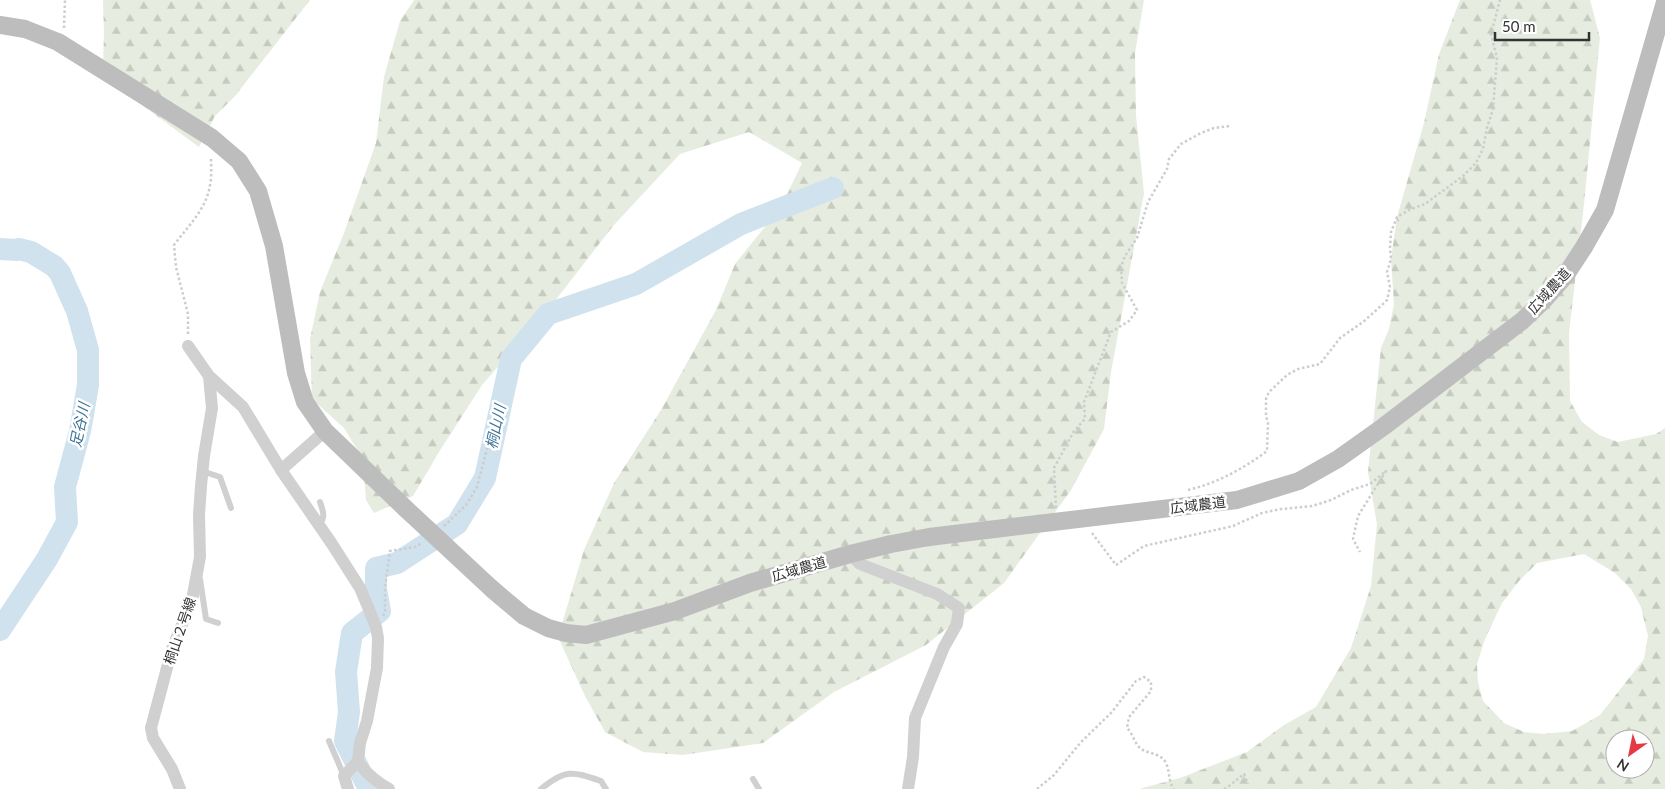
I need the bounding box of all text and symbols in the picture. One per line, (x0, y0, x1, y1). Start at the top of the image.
scale bar (1495, 10, 1589, 42)
text: 50 m (1502, 17, 1536, 35)
street label: 広域農道 (1524, 264, 1574, 317)
water label: 足谷川 (66, 399, 93, 449)
water label: 桐山川 (482, 401, 509, 451)
street label: 広域農道 (1169, 493, 1227, 516)
street label: 広域農道 (770, 553, 828, 584)
street label: 桐山２号線 (160, 595, 199, 667)
north arrow (1605, 729, 1655, 779)
text: N (1613, 755, 1632, 775)

